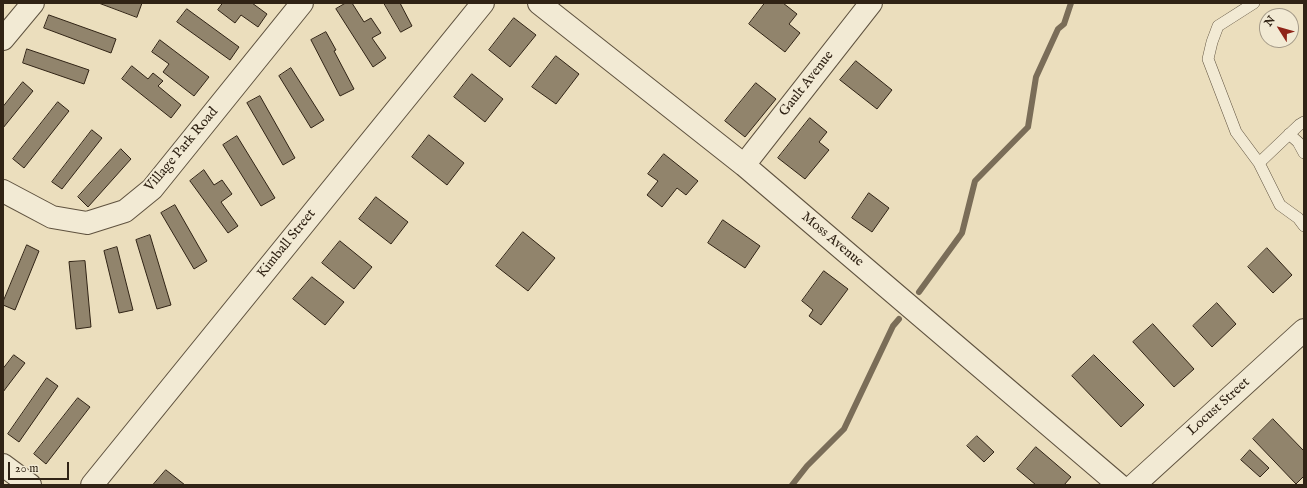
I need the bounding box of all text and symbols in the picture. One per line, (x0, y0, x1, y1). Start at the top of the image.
north arrow (1259, 8, 1299, 48)
text: N (1262, 13, 1279, 29)
street label: Gault Avenue (776, 48, 838, 120)
street label: Village Park Road (142, 104, 222, 196)
street label: Kimball Street (254, 206, 320, 282)
street label: Moss Avenue (797, 209, 867, 271)
street label: Locust Street (1184, 375, 1254, 439)
scale bar (10, 454, 71, 480)
text: 20 m (15, 461, 38, 476)

